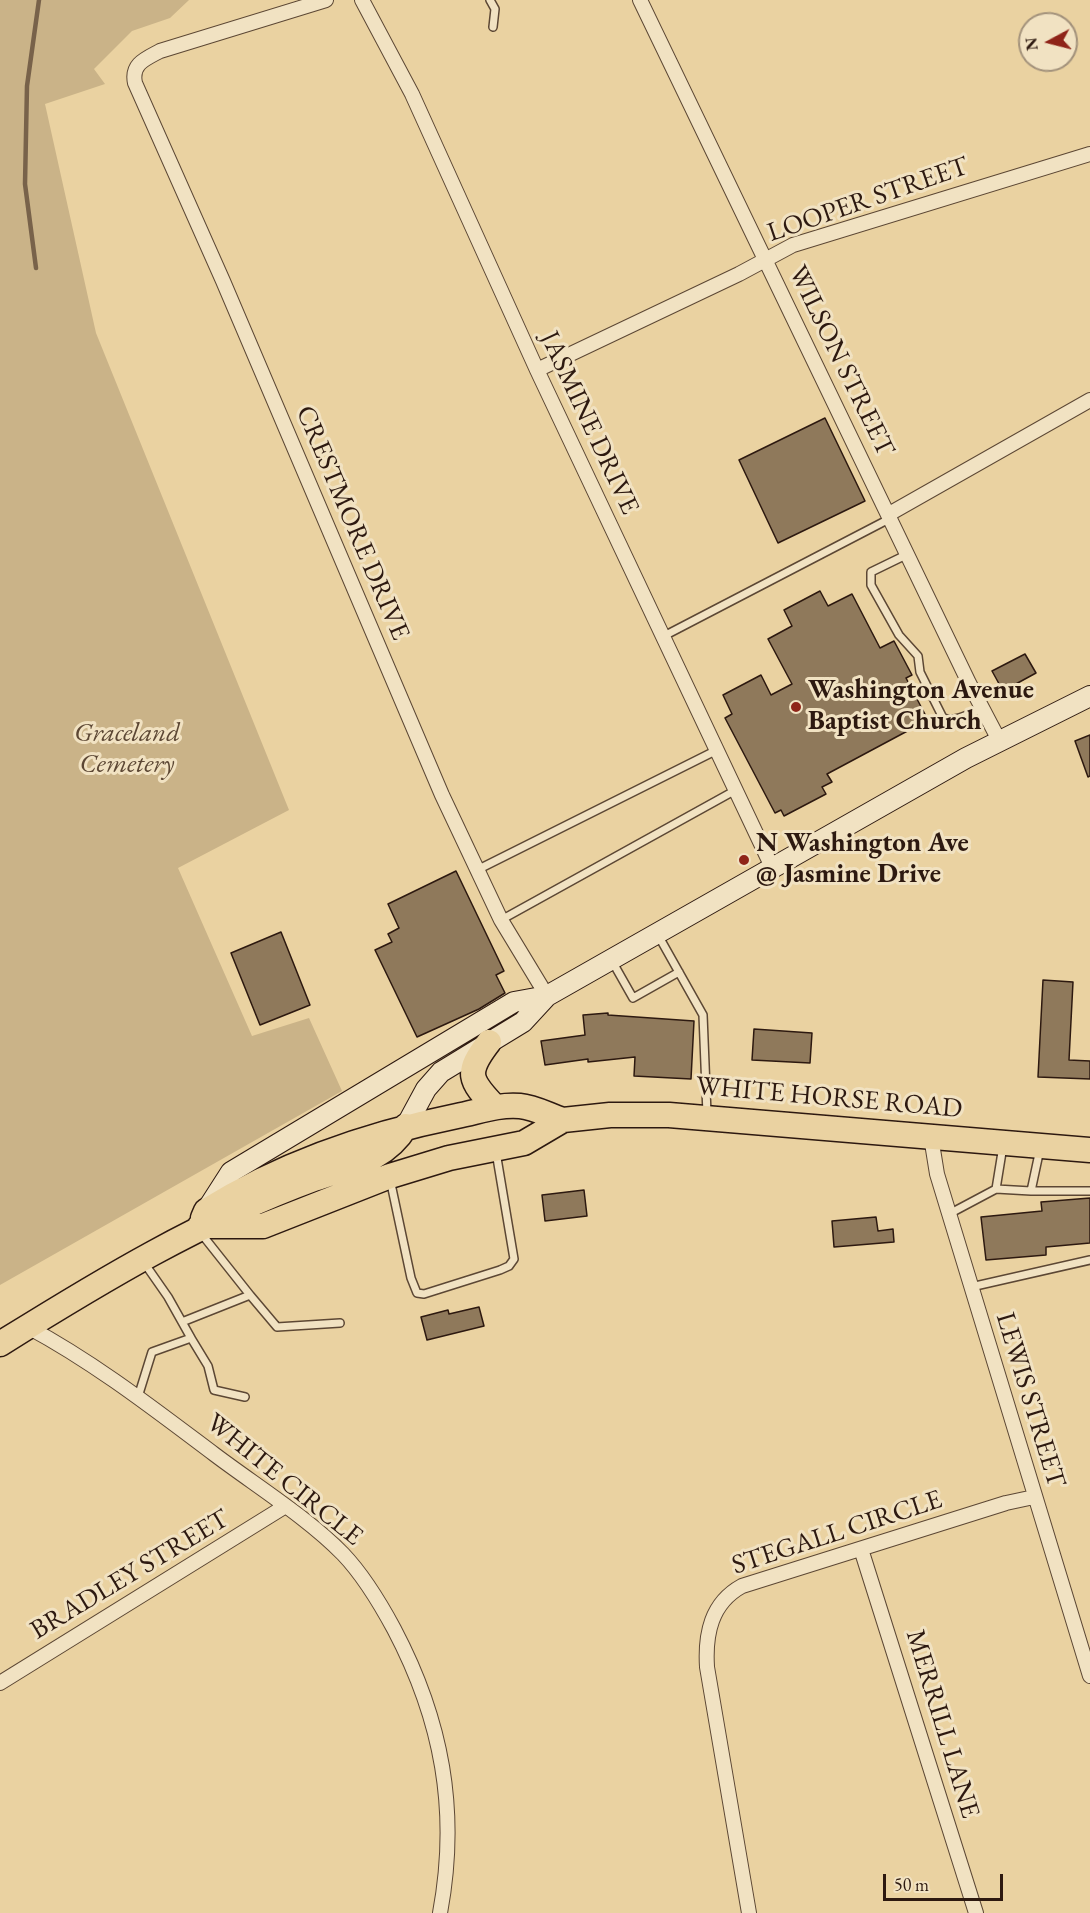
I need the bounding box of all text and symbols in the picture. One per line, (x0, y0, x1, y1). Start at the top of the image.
north arrow (1018, 12, 1078, 72)
text: N (1020, 36, 1043, 52)
street label: LOOPER STREET (763, 150, 973, 250)
street label: WILSON STREET (781, 260, 901, 462)
street label: JASMINE DRIVE (532, 326, 646, 520)
street label: CRESTMORE DRIVE (288, 401, 416, 645)
place label: Washington Avenue Baptist Church (808, 675, 1034, 738)
marker: Washington Avenue Baptist Church (789, 700, 803, 714)
park label: Graceland Cemetery (74, 718, 180, 781)
place label: N Washington Ave @ Jasmine Drive (756, 828, 969, 891)
marker: N Washington Ave @ Jasmine Drive (737, 853, 751, 867)
street label: WHITE HORSE ROAD (694, 1070, 964, 1126)
street label: LEWIS STREET (988, 1309, 1072, 1491)
street label: WHITE CIRCLE (199, 1407, 369, 1553)
street label: STEGALL CIRCLE (728, 1484, 946, 1582)
street label: BRADLEY STREET (25, 1503, 235, 1647)
street label: MERRILL LANE (898, 1626, 986, 1822)
scale bar (886, 1862, 1006, 1900)
text: 50 m (894, 1873, 929, 1896)

